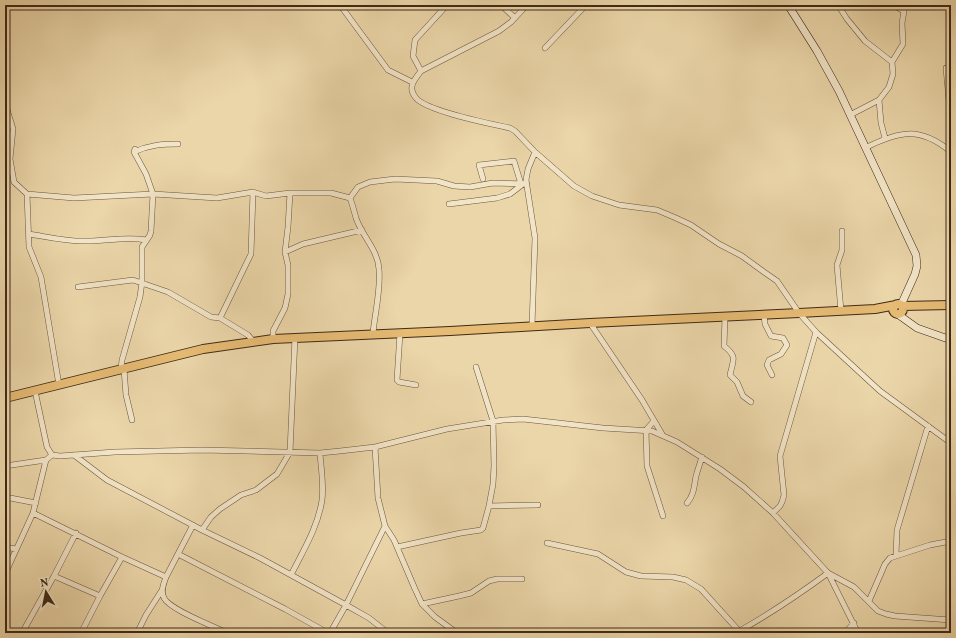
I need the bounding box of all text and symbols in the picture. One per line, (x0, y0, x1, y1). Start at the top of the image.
north arrow (26, 572, 66, 612)
text: N (39, 576, 50, 592)

